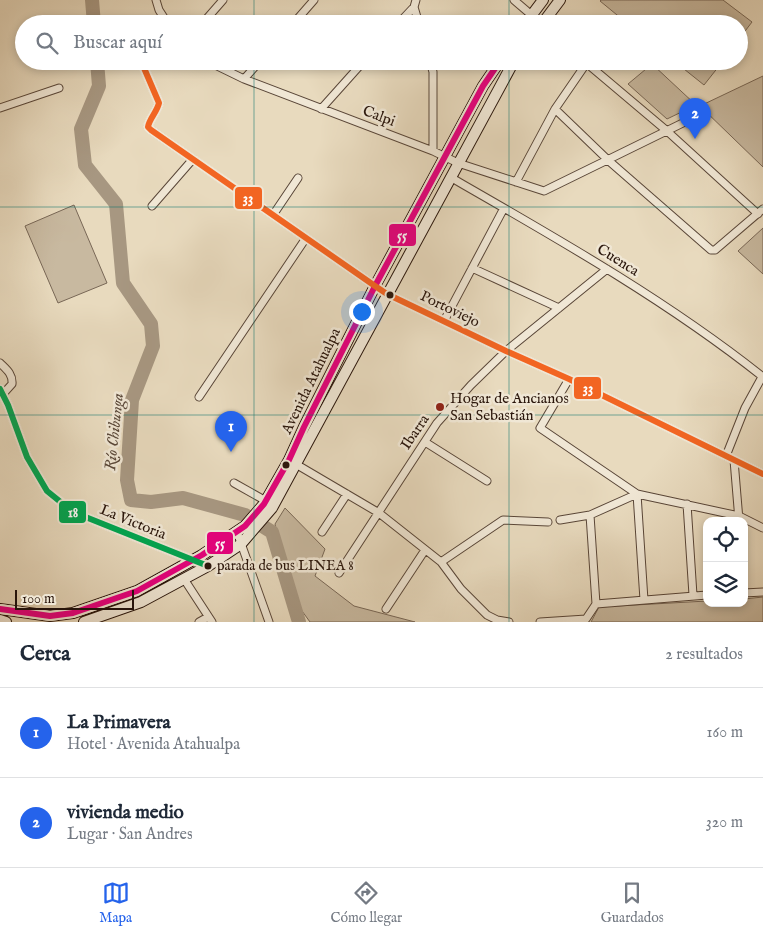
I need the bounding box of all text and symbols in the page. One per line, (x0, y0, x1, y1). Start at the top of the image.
search box (15, 15, 748, 70)
icon: search (33, 29, 61, 57)
text: Buscar aquí (73, 31, 162, 55)
pin: 2 (679, 98, 711, 139)
street label: Calpi (360, 101, 398, 131)
line badge: 33 (234, 186, 263, 210)
text: 33 (243, 190, 253, 208)
line badge: 55 (388, 223, 417, 247)
text: 55 (397, 227, 407, 245)
street label: Cuenca (593, 240, 643, 281)
street label: Portoviejo (417, 286, 483, 332)
unlabelled marker (385, 290, 395, 300)
your location (349, 299, 375, 325)
street label: Avenida Atahualpa (277, 324, 345, 438)
line badge: 33 (573, 376, 602, 400)
text: 33 (583, 380, 593, 398)
place label: Hogar de Ancianos San Sebastián (450, 389, 569, 425)
water label: Río Chibunga (101, 392, 129, 472)
marker: Hogar de Ancianos San Sebastián (434, 401, 446, 413)
street label: Ibarra (396, 410, 434, 453)
pin: 1 (215, 411, 247, 452)
unlabelled marker (281, 460, 291, 470)
line badge: 18 (58, 500, 87, 524)
street label: La Victoria (97, 500, 169, 544)
text: 18 (68, 504, 79, 522)
map controls (703, 517, 748, 607)
button: locate (703, 517, 748, 562)
line badge: 55 (206, 531, 234, 555)
text: 55 (215, 535, 225, 553)
place label: parada de bus LINEA 8 (217, 557, 354, 575)
marker: parada de bus LINEA 8 (203, 561, 213, 571)
button: layers (703, 562, 748, 607)
scale bar (15, 587, 134, 610)
text: 100 m (22, 590, 55, 608)
text: Cerca (20, 641, 70, 668)
text: 2 resultados (665, 645, 743, 665)
text: La Primavera (67, 711, 171, 735)
text: 1 (33, 723, 39, 743)
text: 160 m (707, 723, 743, 743)
text: Hotel · Avenida Atahualpa (67, 735, 240, 755)
text: vivienda medio (67, 801, 184, 825)
text: 2 (32, 813, 40, 833)
text: 320 m (706, 813, 743, 833)
text: Lugar · San Andres (67, 825, 193, 845)
tab: Mapa (99, 879, 132, 927)
tab: Cómo llegar (331, 879, 402, 927)
tab: Guardados (601, 879, 664, 927)

